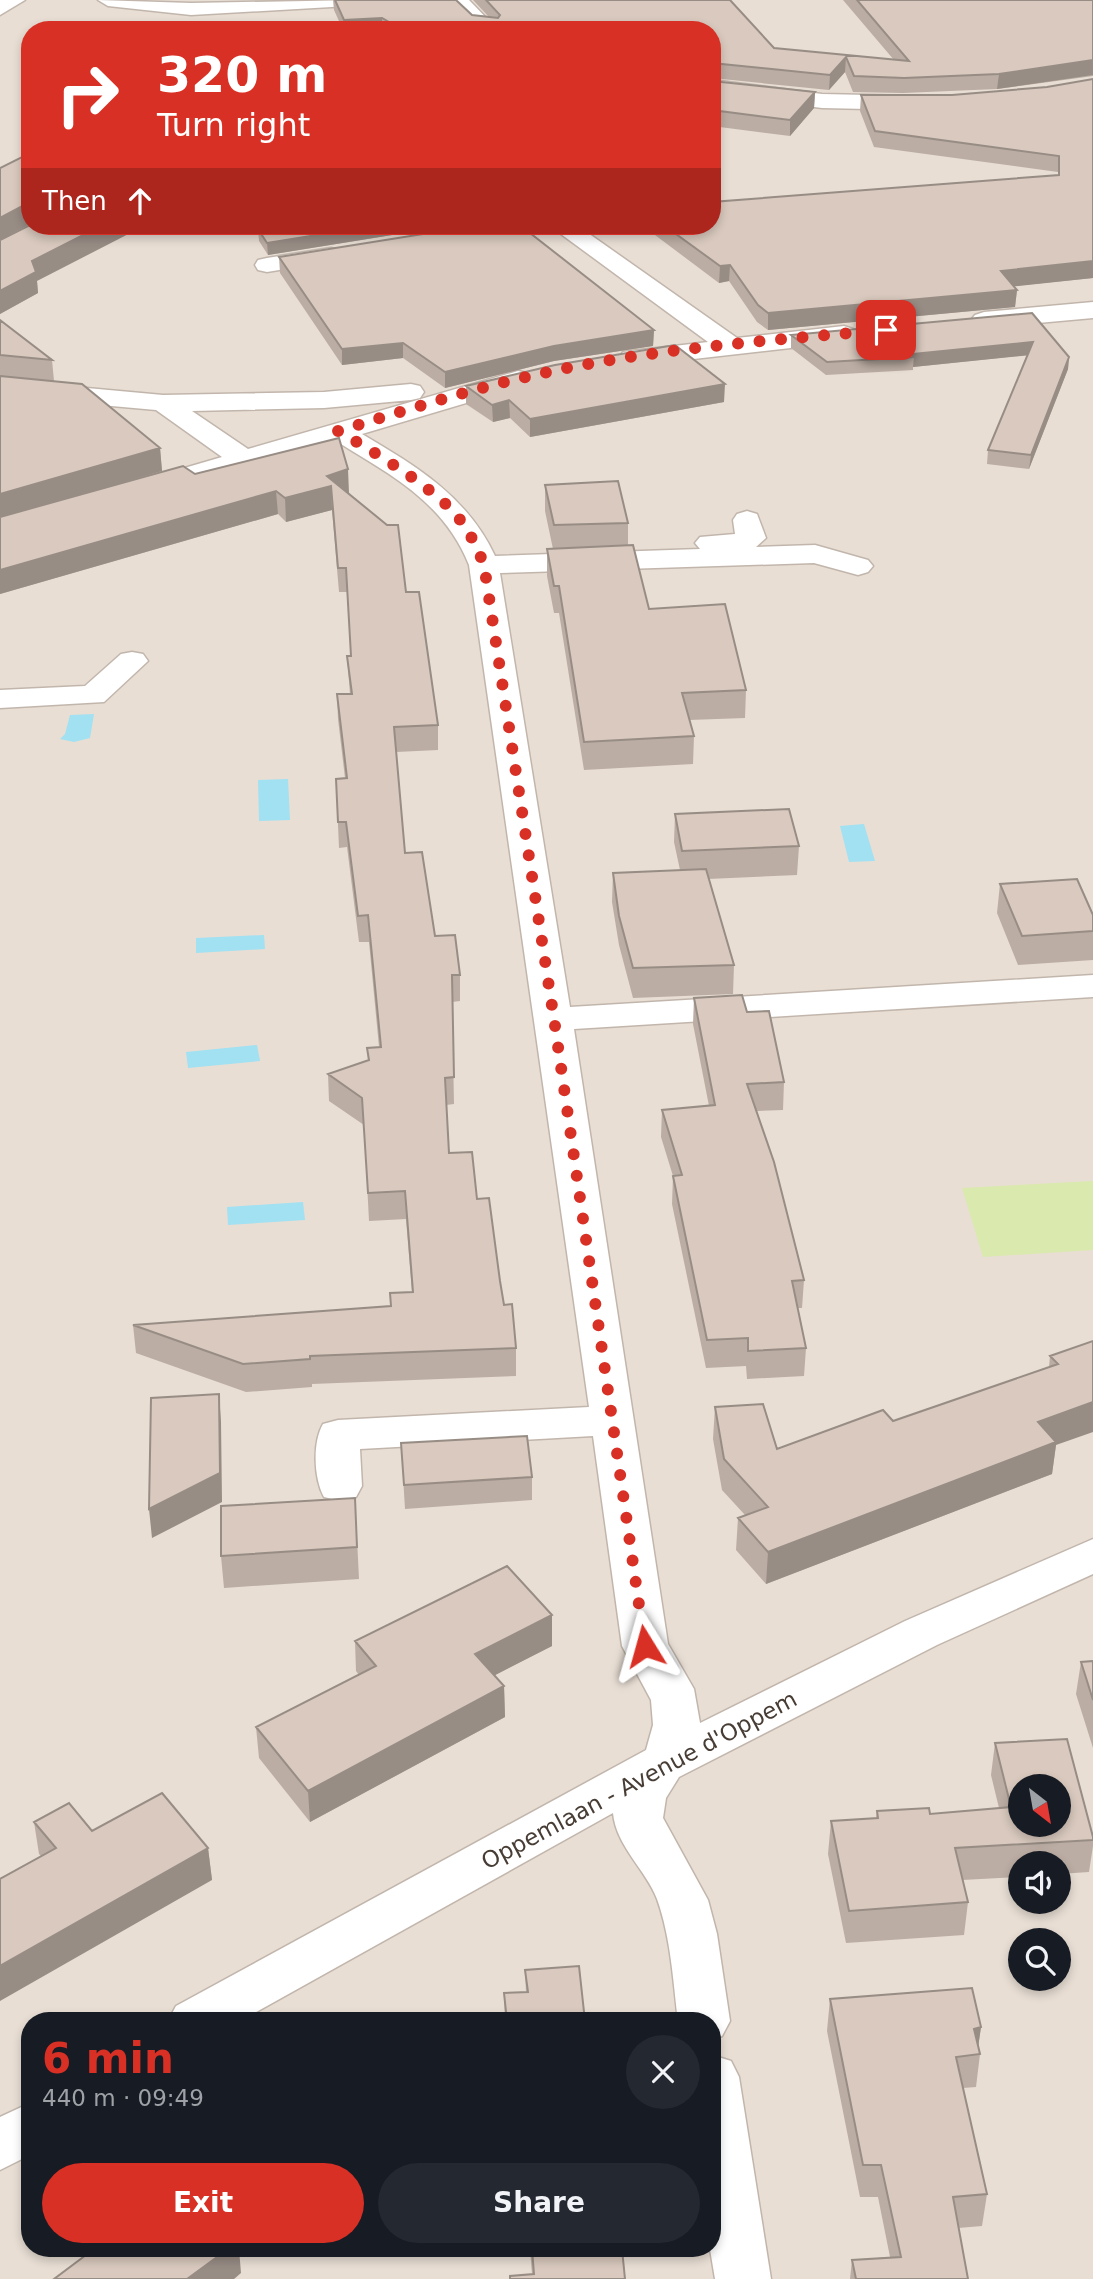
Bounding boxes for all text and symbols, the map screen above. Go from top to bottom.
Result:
text: 320 m [157,47,327,104]
icon: right [42,49,133,140]
text: Turn right [157,106,310,144]
icon: ahead [121,182,159,220]
text: Then [42,186,107,216]
pin [856,300,916,360]
icon: arrive [867,311,905,349]
position arrow [608,1609,682,1683]
street label: Oppemlaan - Avenue d'Oppem [477,1686,801,1874]
north arrow [1008,1774,1071,1838]
map controls [1008,1774,1071,1991]
button: sound [1008,1851,1071,1914]
button: search [1008,1928,1071,1991]
text: 6 min [42,2034,174,2083]
button: close [626,2035,700,2109]
text: 440 m · 09:49 [42,2085,204,2111]
button: Exit [42,2163,364,2243]
button: Share [378,2163,700,2243]

